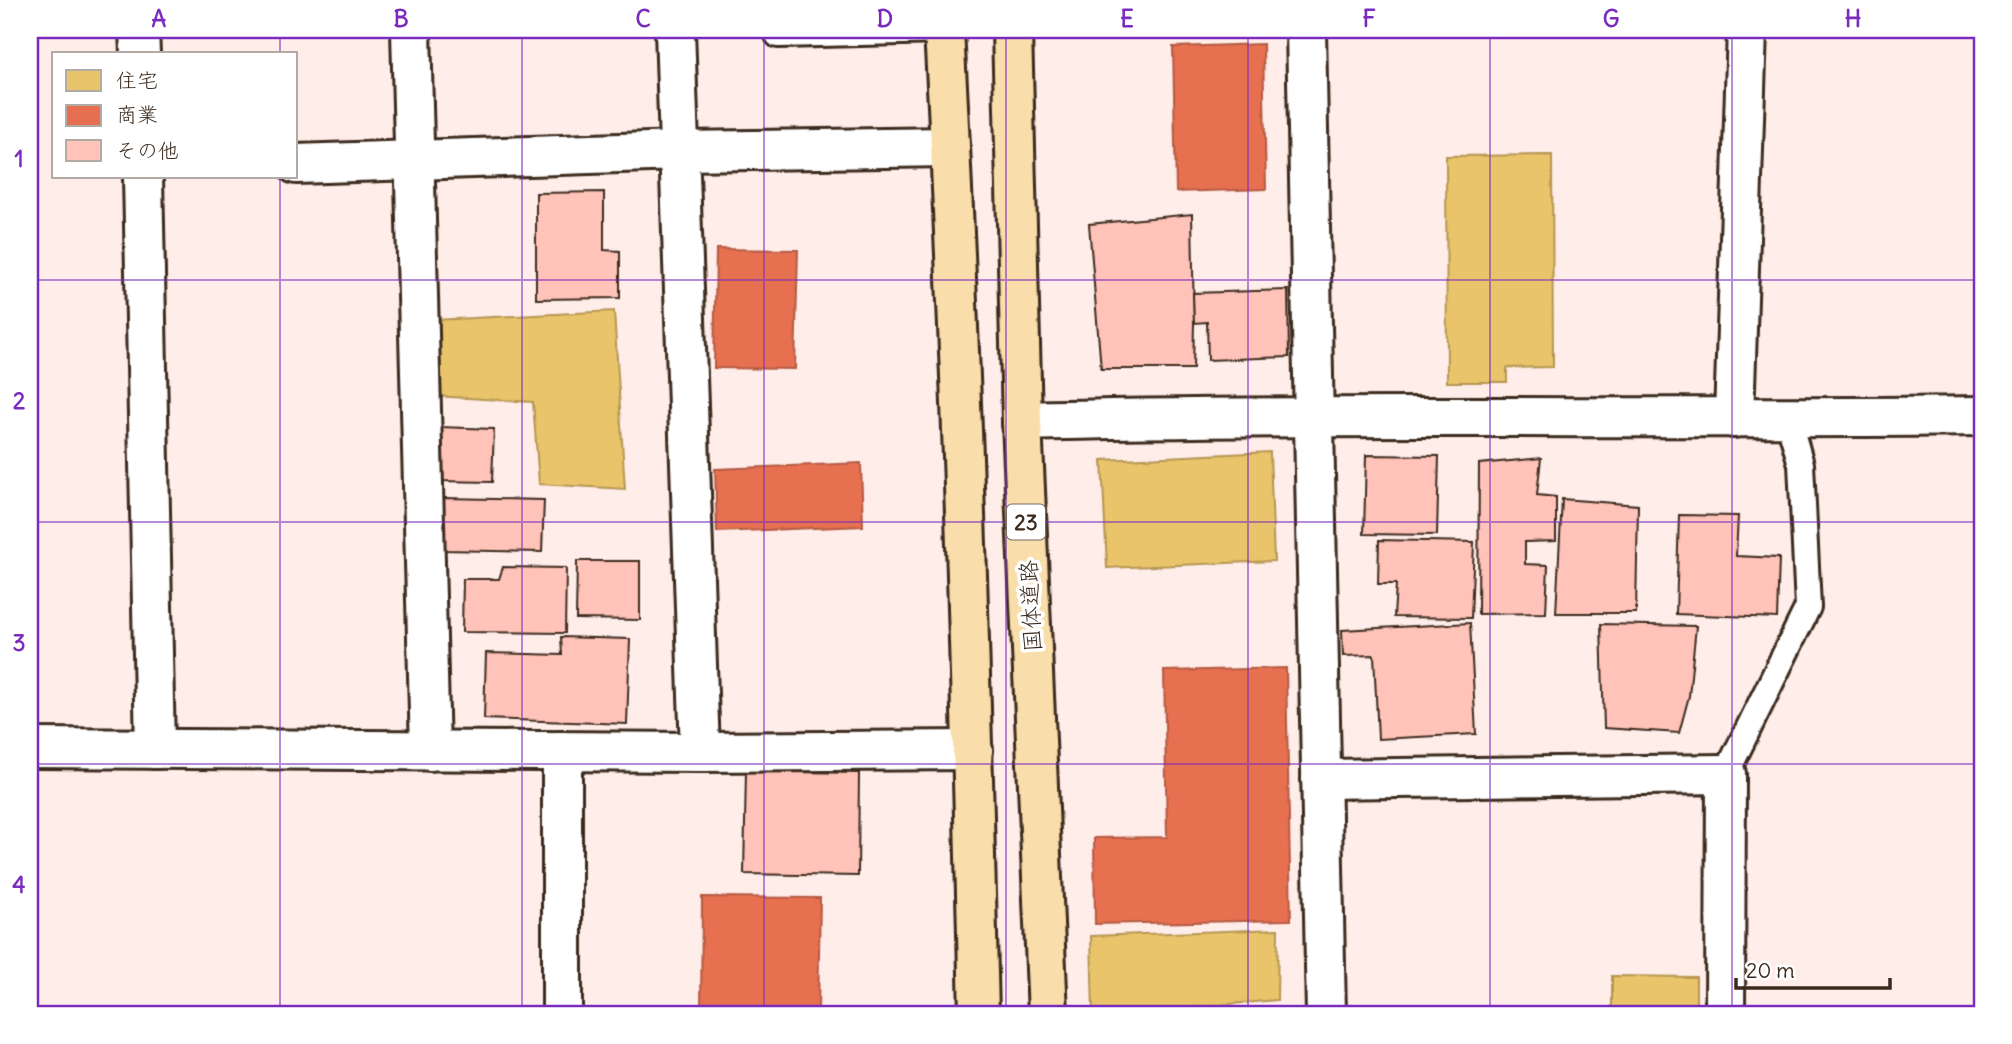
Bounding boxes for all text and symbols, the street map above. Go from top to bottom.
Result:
text: A [152,4,167,33]
text: B [393,4,409,33]
text: C [635,4,651,33]
text: D [877,4,893,33]
text: E [1120,4,1134,33]
text: F [1362,4,1376,33]
text: G [1603,4,1619,33]
text: H [1845,4,1861,33]
legend [52,52,298,178]
text: 住宅 [116,67,158,94]
text: 商業 [116,101,158,128]
text: その他 [116,137,179,164]
text: 1 [14,144,24,173]
text: 2 [13,386,26,415]
road number: 23 [1007,504,1045,540]
street label: 国体道路 [1013,559,1047,653]
text: 3 [12,628,26,657]
text: 4 [12,870,26,899]
scale bar [1736,946,1890,990]
text: 20 m [1746,957,1795,984]

